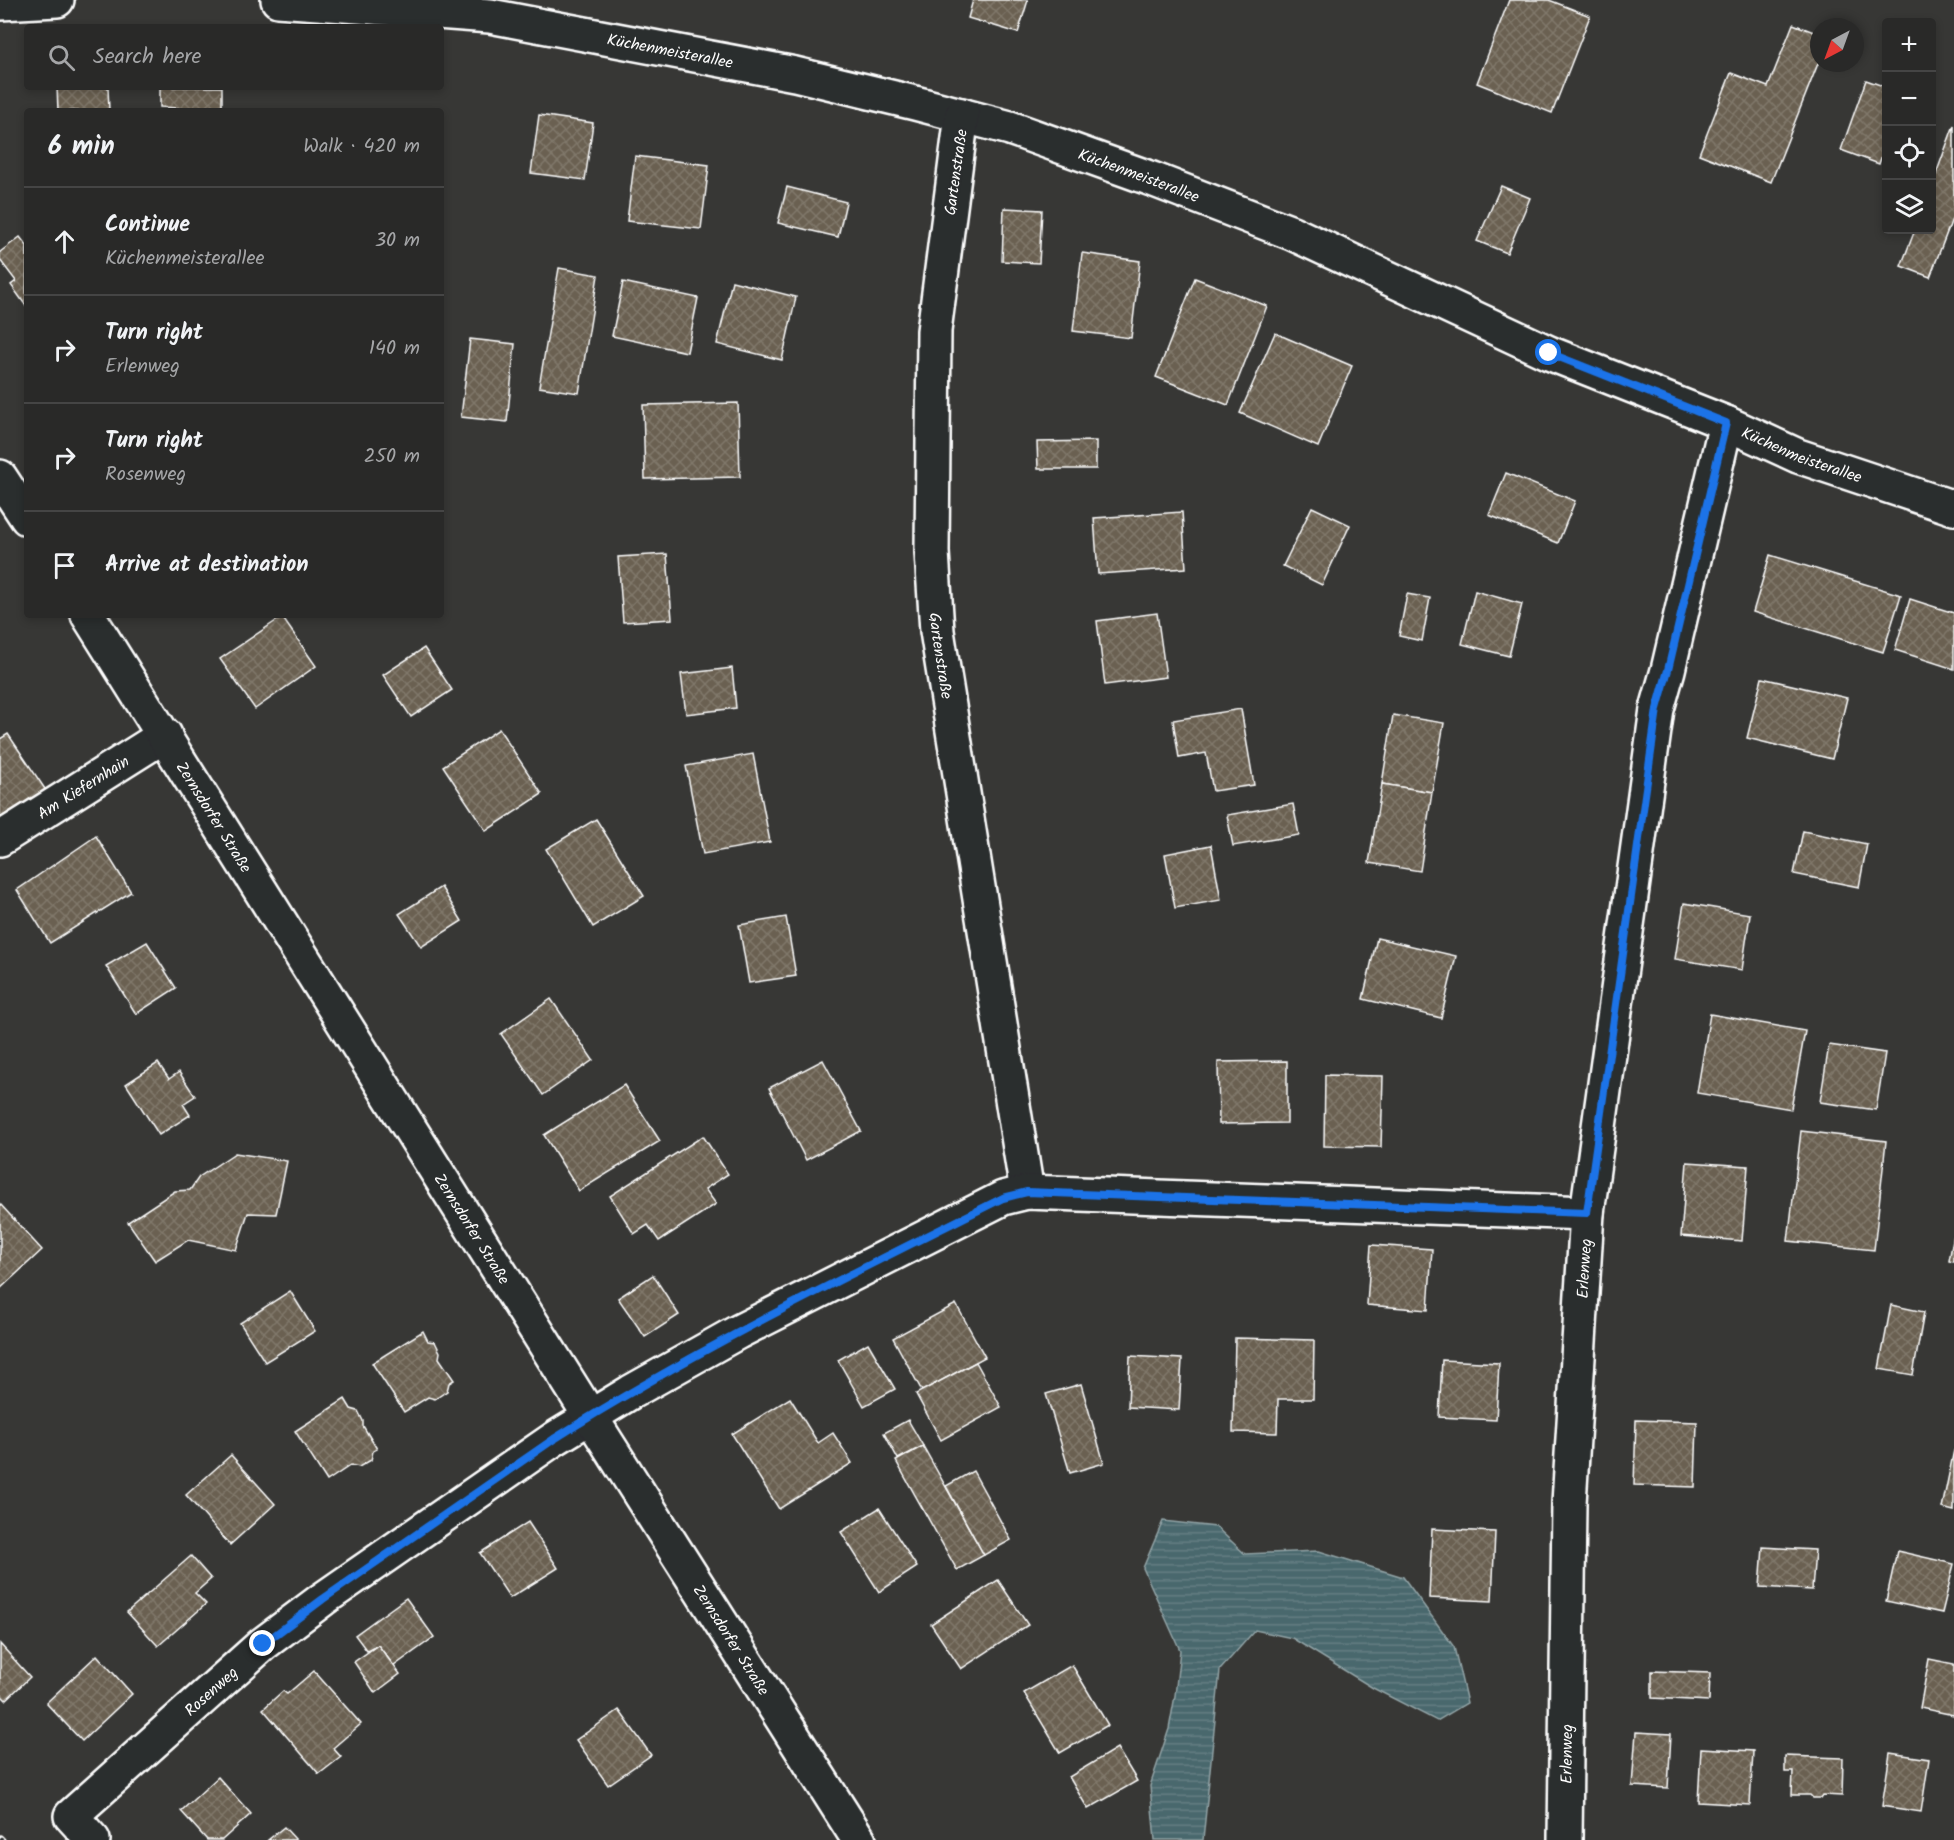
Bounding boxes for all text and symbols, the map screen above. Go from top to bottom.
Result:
north arrow [1810,18,1864,72]
map controls [1882,18,1936,234]
button: + [1882,18,1936,72]
search box [24,24,444,90]
street label: Küchenmeisterallee [605,28,735,76]
text: Search here [93,40,201,75]
icon: search [45,41,78,74]
button: − [1882,72,1936,126]
text: 6 min [48,126,115,168]
button: locate [1882,126,1936,180]
street label: Gartenstraße [938,127,975,217]
text: Walk · 420 m [303,131,420,163]
street label: Küchenmeisterallee [1074,142,1203,210]
button: layers [1882,180,1936,234]
text: Continue [105,208,190,243]
icon: ahead [48,225,81,258]
text: 30 m [375,225,420,257]
text: Küchenmeisterallee [105,243,264,275]
text: Turn right [105,316,203,351]
icon: right [48,333,81,366]
text: 140 m [369,333,420,365]
route start [1535,339,1561,365]
text: Erlenweg [105,351,180,383]
street label: Küchenmeisterallee [1737,421,1865,490]
text: Turn right [105,424,203,459]
icon: right [48,441,81,474]
text: 250 m [364,441,420,473]
text: Rosenweg [105,459,186,491]
text: Arrive at destination [105,548,308,583]
icon: arrive [48,549,81,582]
street label: Gartenstraße [922,612,959,701]
street label: Am Kiefernhain [33,749,135,827]
street label: Zernsdorfer Straße [169,757,258,878]
street label: Zernsdorfer Straße [427,1169,516,1290]
street label: Erlenweg [1571,1238,1599,1299]
street label: Zernsdorfer Straße [686,1580,775,1701]
route end [249,1630,275,1656]
street label: Rosenweg [179,1661,244,1723]
street label: Erlenweg [1555,1724,1580,1784]

